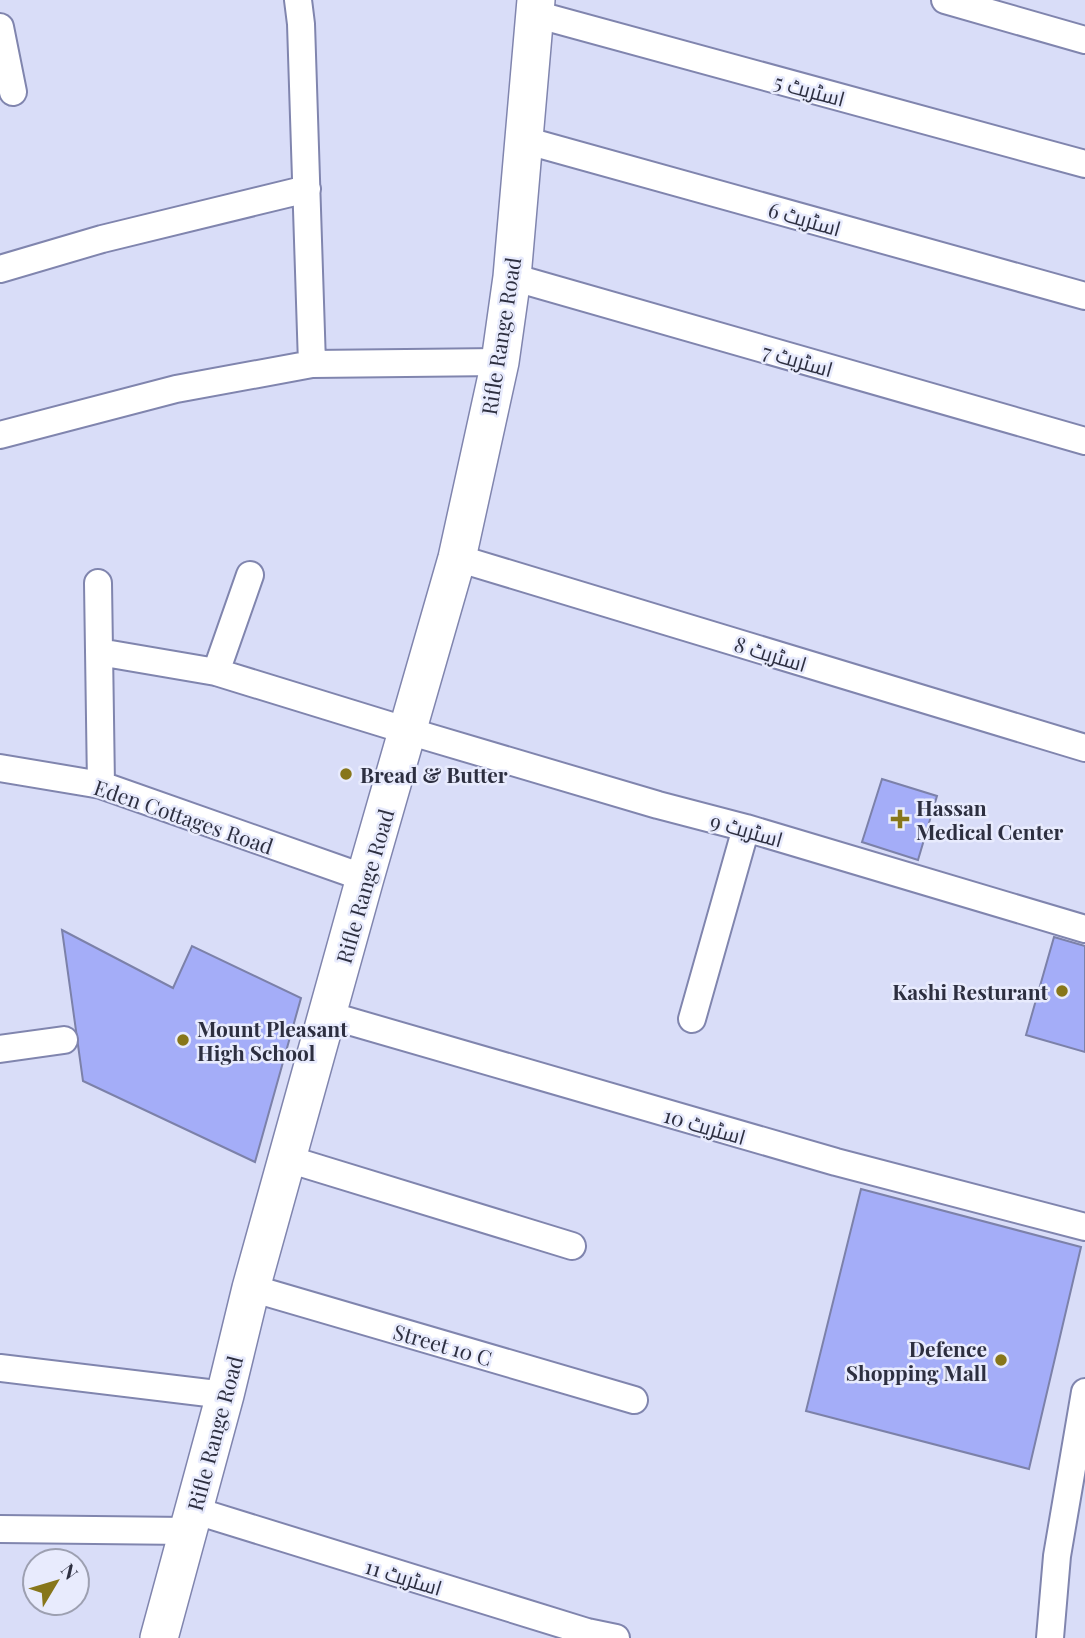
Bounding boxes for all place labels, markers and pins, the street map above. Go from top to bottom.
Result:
place label: Bread & Butter [360,760,508,788]
marker: Bread & Butter [338,766,354,782]
place label: Hassan Medical Center [916,793,1063,845]
marker: Hassan Medical Center [890,809,910,829]
place label: Kashi Resturant [892,977,1049,1005]
marker: Kashi Resturant [1054,983,1070,999]
place label: Mount Pleasant High School [197,1014,348,1066]
marker: Mount Pleasant High School [175,1032,191,1048]
place label: Defence Shopping Mall [846,1334,987,1386]
marker: Defence Shopping Mall [993,1352,1009,1368]

